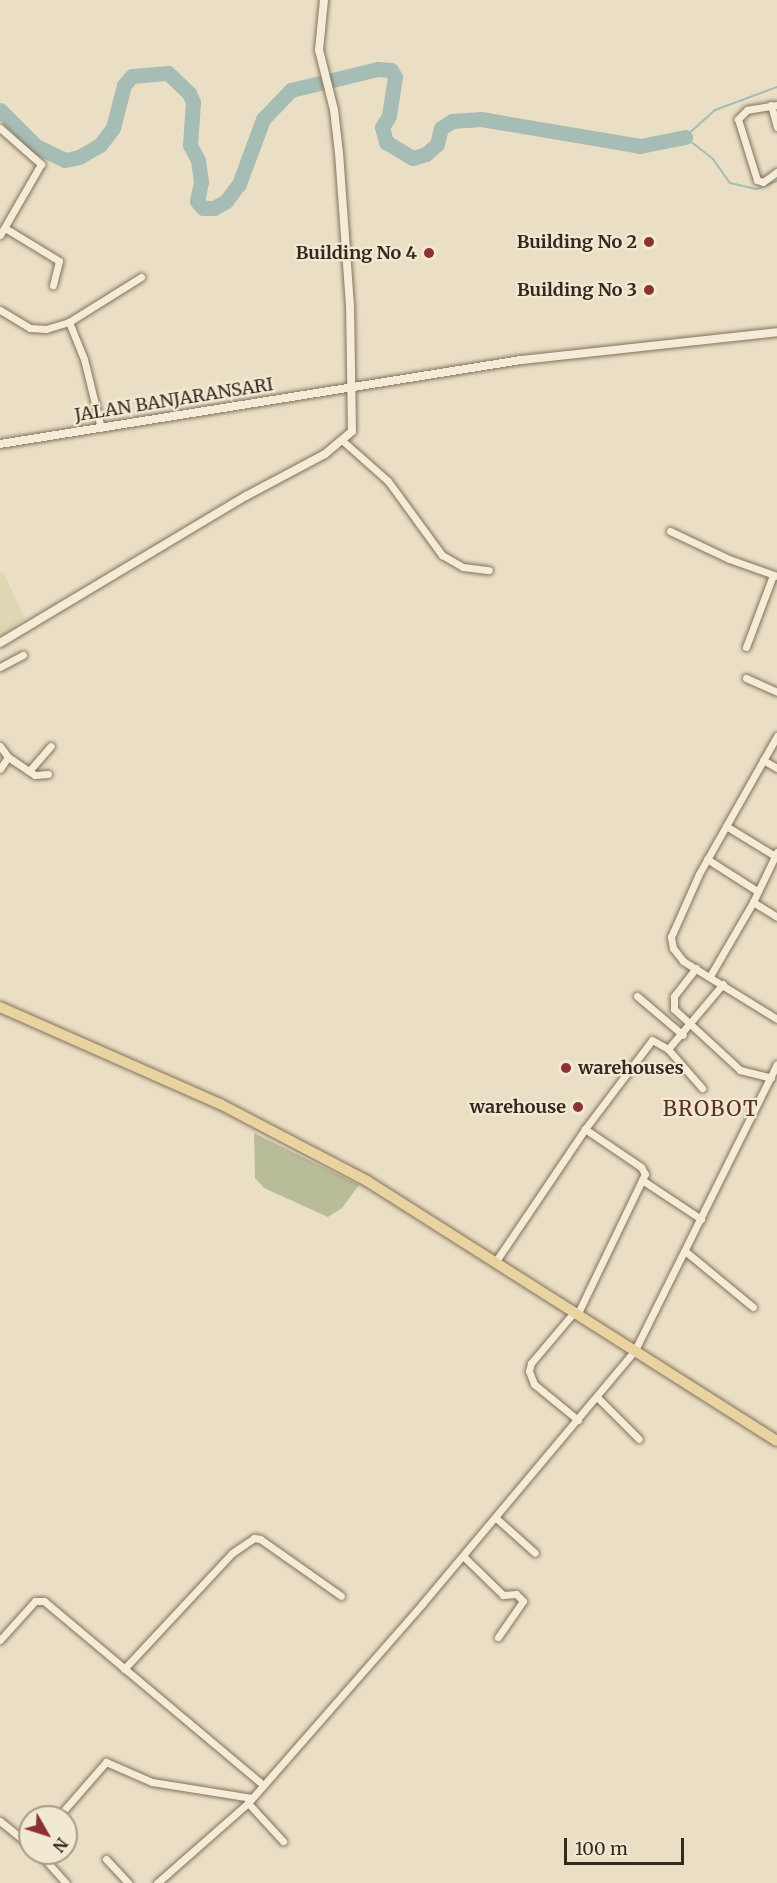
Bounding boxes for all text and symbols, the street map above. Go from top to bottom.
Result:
place label: Building No 2 [517,231,637,253]
marker: Building No 2 [642,235,656,249]
place label: Building No 4 [296,242,417,264]
marker: Building No 4 [422,246,436,260]
place label: Building No 3 [517,279,637,301]
marker: Building No 3 [642,283,656,297]
street label: JALAN BANJARANSARI [73,374,275,426]
place label: warehouses [578,1057,684,1079]
marker: warehouses [559,1061,573,1075]
place label: warehouse [470,1096,566,1118]
district label: BROBOT [663,1096,759,1122]
marker: warehouse [571,1100,585,1114]
north arrow [18,1805,78,1865]
scale bar [567,1826,687,1864]
text: N [49,1834,72,1856]
text: 100 m [575,1837,628,1860]

